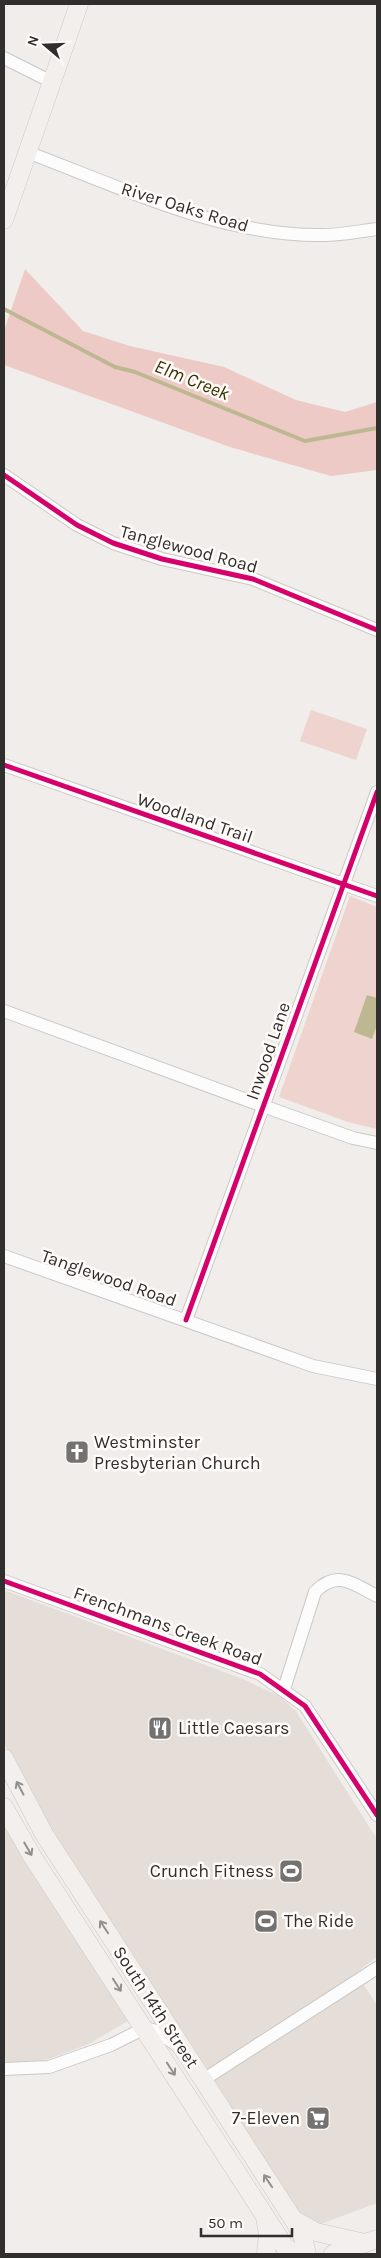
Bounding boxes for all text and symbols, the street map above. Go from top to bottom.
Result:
north arrow [20,20,70,70]
text: N [24,33,43,48]
street label: River Oaks Road [119,177,251,237]
water label: Elm Creek [151,355,233,405]
street label: Tanglewood Road [118,520,260,578]
street label: Woodland Trail [134,788,256,848]
street label: Inwood Lane [241,999,295,1103]
street label: Tanglewood Road [38,1245,180,1311]
place label: Westminster Presbyterian Church [94,1431,261,1474]
church icon: Westminster Presbyterian Church [64,1439,90,1465]
street label: Frenchmans Creek Road [71,1582,265,1670]
restaurant icon: Little Caesars [147,1715,173,1741]
place label: Little Caesars [178,1717,289,1739]
one-way arrow [15,1781,25,1796]
one-way arrow [23,1842,33,1856]
sports icon: Crunch Fitness [278,1858,304,1884]
place label: Crunch Fitness [150,1860,274,1882]
sports icon: The Ride [253,1908,279,1934]
place label: The Ride [284,1910,354,1932]
one-way arrow [99,1920,110,1934]
street label: South 14th Street [108,1942,204,2072]
one-way arrow [112,1978,122,1992]
one-way arrow [166,2062,177,2076]
supermarket icon: 7-Eleven [305,2105,331,2131]
place label: 7-Eleven [232,2107,300,2129]
one-way arrow [263,2175,273,2189]
scale bar [201,2206,292,2238]
text: 50 m [208,2214,243,2232]

